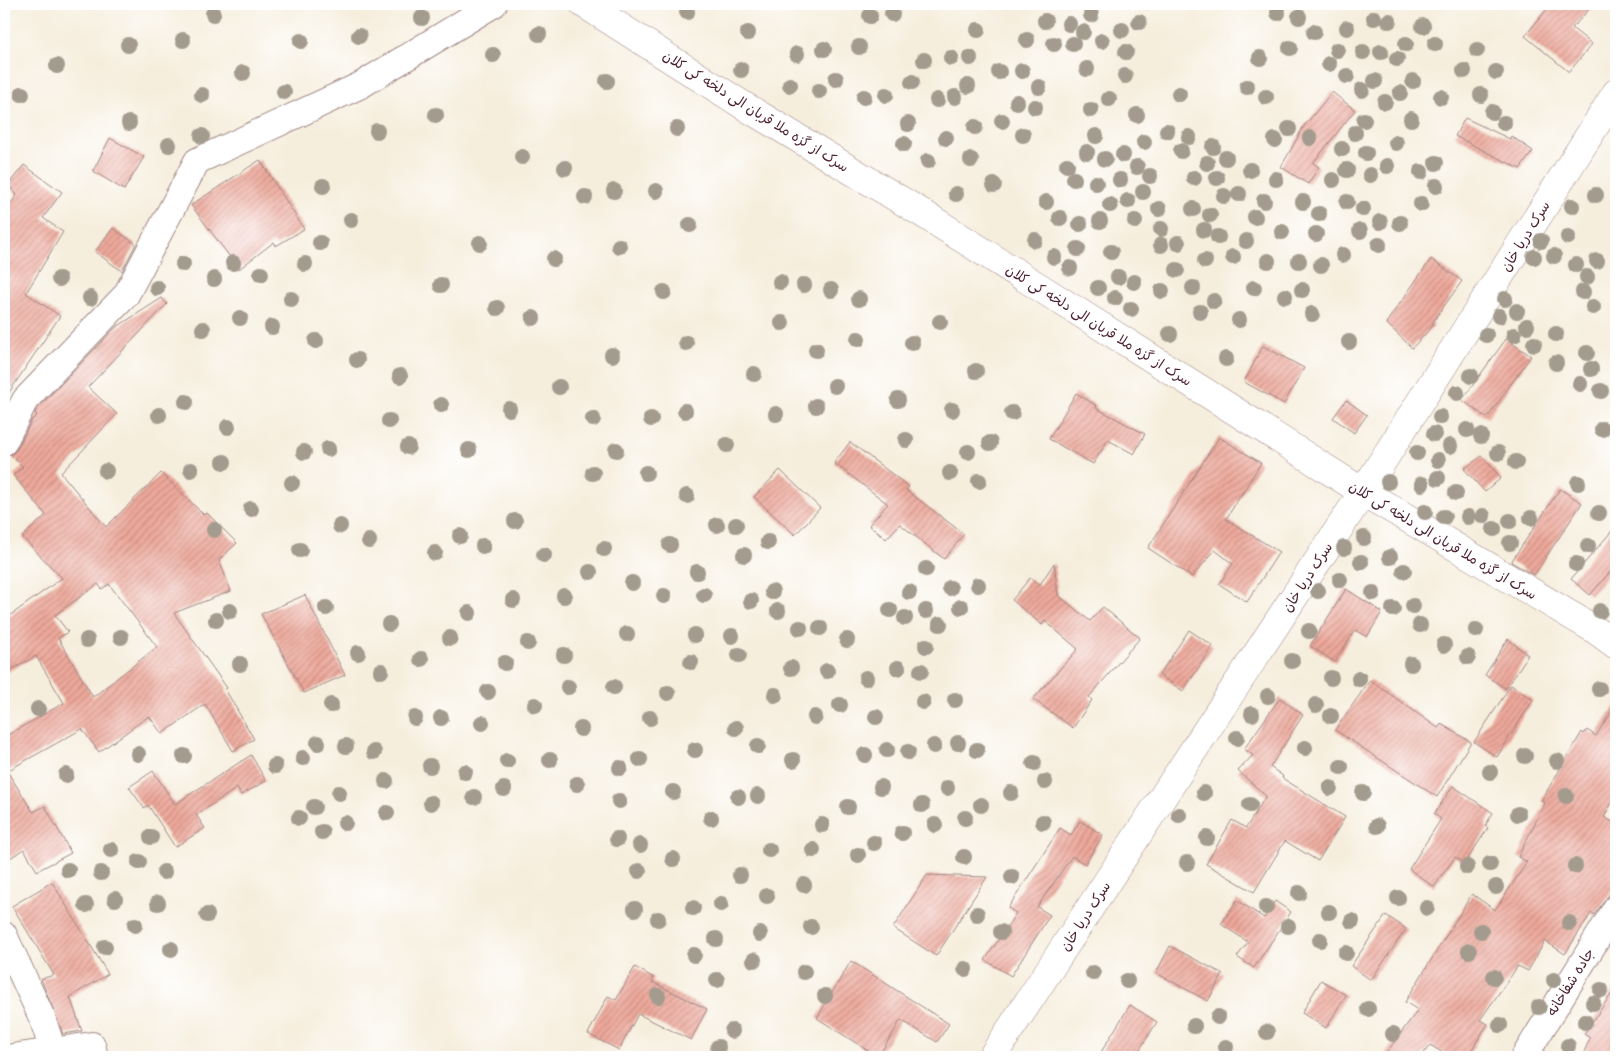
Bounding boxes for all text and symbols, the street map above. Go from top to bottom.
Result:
street label: سرک از گزه ملا قربان الی دلخه کی کلان [660,47,852,176]
street label: سرک دریا خان [1497,198,1554,275]
street label: سرک از گزه ملا قربان الی دلخه کی کلان [1003,261,1195,390]
street label: سرک از گزه ملا قربان الی دلخه کی کلان [1346,478,1540,603]
street label: سرک دریا خان [1279,539,1336,615]
street label: سرک دریا خان [1057,878,1114,954]
street label: جاده شفاخانه [1543,945,1598,1019]

